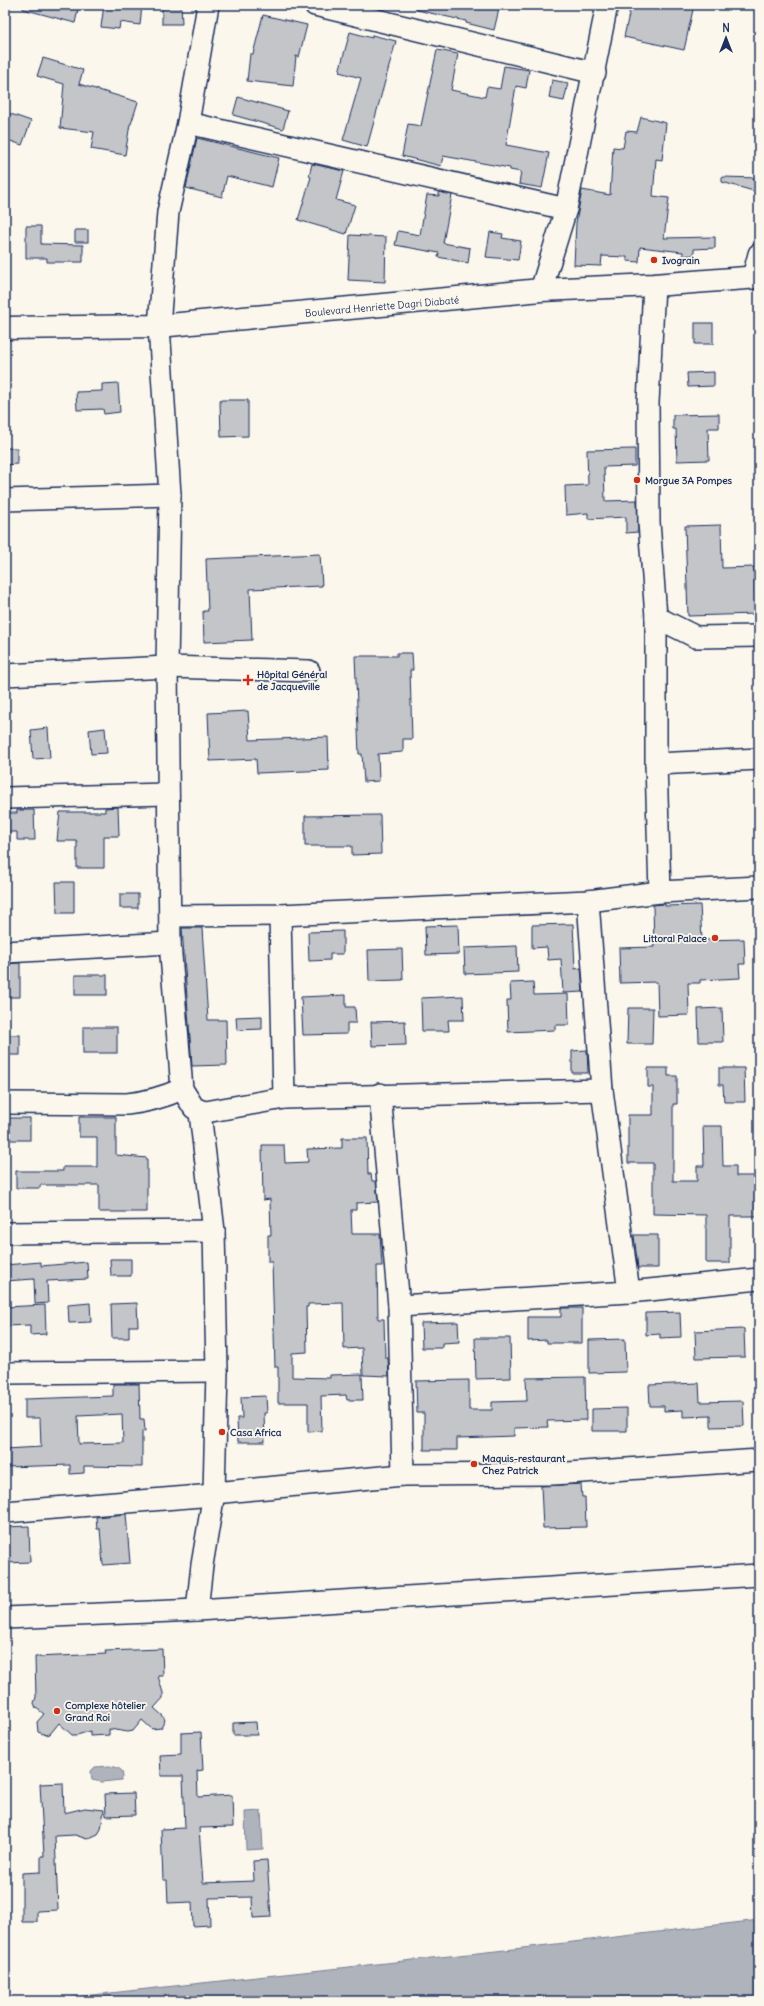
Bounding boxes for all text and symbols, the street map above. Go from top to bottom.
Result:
north arrow [706,18,746,58]
text: N [722,21,730,35]
place label: Ivograin [662,254,700,267]
marker: Ivograin [649,255,659,265]
street label: Boulevard Henriette Dagri Diabaté [304,293,460,320]
place label: Morgue 3A Pompes [645,474,733,487]
marker: Morgue 3A Pompes [632,475,642,485]
place label: Hôpital Général de Jacqueville [257,668,327,693]
marker: Hôpital Général de Jacqueville [242,674,254,686]
place label: Littoral Palace [643,932,708,945]
marker: Littoral Palace [710,933,720,943]
place label: Casa Africa [230,1426,282,1439]
marker: Casa Africa [217,1427,227,1437]
place label: Maquis-restaurant Chez Patrick [482,1452,566,1477]
marker: Maquis-restaurant Chez Patrick [469,1459,479,1469]
place label: Complexe hôtelier Grand Roi [65,1699,146,1724]
marker: Complexe hôtelier Grand Roi [52,1706,62,1716]

